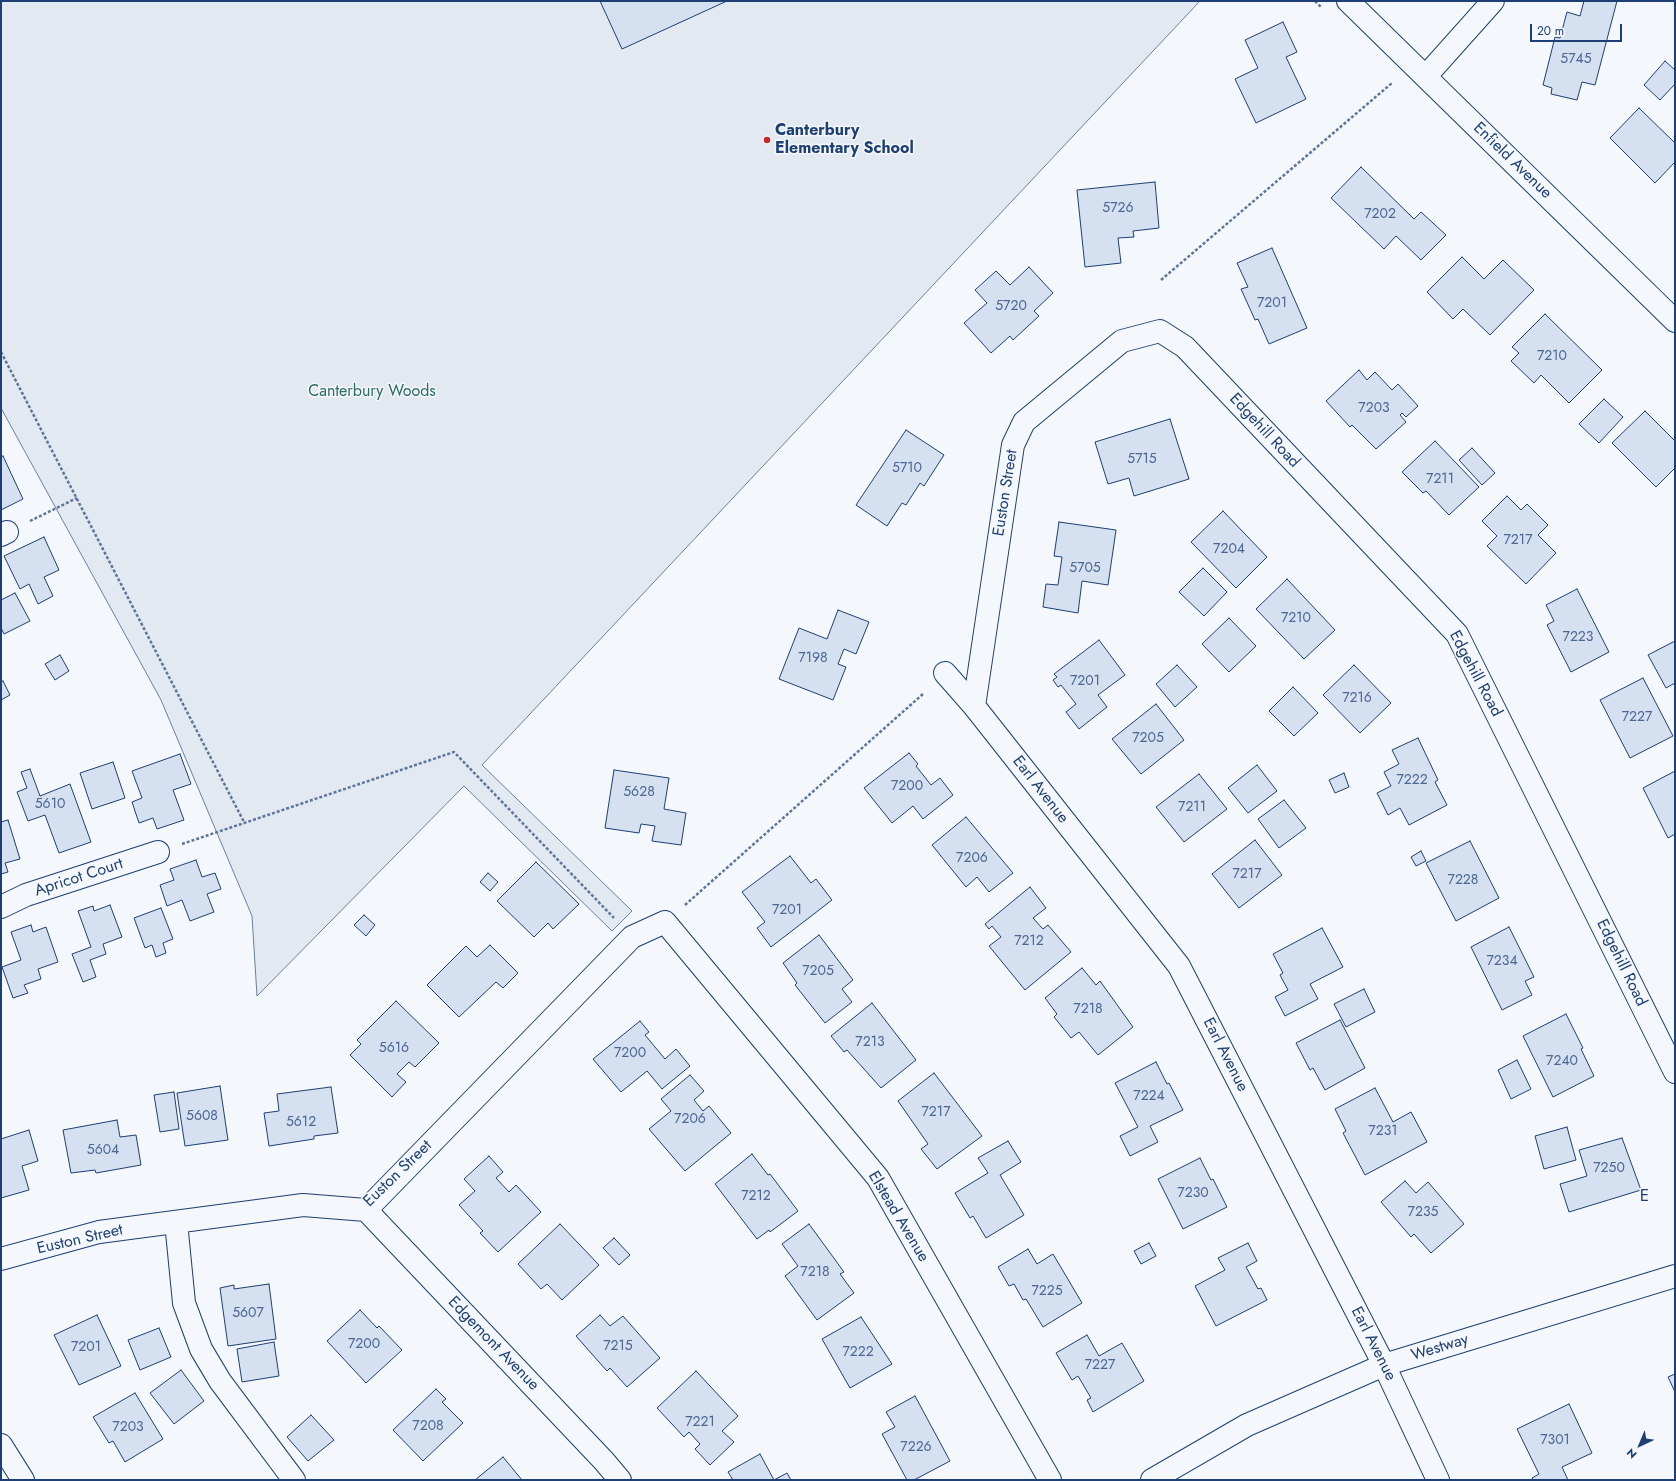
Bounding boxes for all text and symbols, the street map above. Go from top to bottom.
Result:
scale bar [1532,16,1624,42]
text: 20 m [1537,22,1564,40]
house number: 5745 [1560,52,1592,68]
street label: Enfield Avenue [1469,119,1555,203]
place label: Canterbury Elementary School [775,121,914,159]
marker: Canterbury Elementary School [762,135,772,145]
house number: 5726 [1102,201,1134,217]
house number: 7202 [1364,207,1396,223]
house number: 7201 [1257,296,1287,312]
house number: 5720 [995,299,1027,315]
house number: 7210 [1537,349,1567,365]
park label: Canterbury Woods [308,382,436,402]
street label: Edgehill Road [1225,390,1303,472]
house number: 7203 [1358,401,1390,417]
street label: Euston Street [990,448,1022,538]
house number: 5715 [1127,452,1157,468]
house number: 5710 [892,461,922,477]
house number: 7211 [1426,472,1454,488]
house number: 7217 [1504,533,1532,549]
house number: 7204 [1213,542,1245,558]
house number: 5705 [1069,561,1101,577]
house number: 7210 [1281,611,1311,627]
street label: Edgehill Road [1444,628,1506,720]
house number: 7223 [1563,630,1593,646]
house number: 7198 [798,651,828,667]
house number: 7201 [1070,674,1100,690]
house number: 7216 [1342,691,1372,707]
house number: 7227 [1622,710,1652,726]
house number: 7205 [1132,731,1164,747]
street label: Earl Avenue [1008,752,1072,828]
house number: 7222 [1396,773,1428,789]
house number: 7200 [891,779,923,795]
house number: 5628 [623,785,655,801]
house number: 5610 [35,797,65,813]
house number: 7211 [1178,800,1206,816]
house number: 7206 [956,851,988,867]
street label: Apricot Court [32,855,126,901]
house number: 7217 [1233,867,1261,883]
house number: 7228 [1448,873,1478,889]
house number: 7201 [772,903,802,919]
street label: Edgehill Road [1592,916,1650,1010]
house number: 7212 [1014,934,1044,950]
house number: 7234 [1486,954,1518,970]
house number: 7205 [802,964,834,980]
house number: 7218 [1073,1002,1103,1018]
street label: Earl Avenue [1198,1015,1252,1095]
house number: 7213 [855,1035,885,1051]
house number: 5616 [379,1041,409,1057]
house number: 7200 [614,1046,646,1062]
house number: 7240 [1546,1054,1578,1070]
house number: 7224 [1133,1089,1165,1105]
house number: 7217 [922,1105,950,1121]
house number: 5608 [186,1109,218,1125]
house number: 7206 [674,1112,706,1128]
house number: 5612 [286,1115,316,1131]
house number: 7231 [1368,1124,1398,1140]
street label: Euston Street [360,1137,436,1211]
house number: 5604 [87,1143,119,1159]
house number: 7250 [1593,1161,1625,1177]
street label: Elstead Avenue [863,1168,933,1266]
house number: 7230 [1177,1186,1209,1202]
district label: E [1640,1187,1650,1207]
house number: 7212 [741,1189,771,1205]
house number: 7235 [1408,1205,1438,1221]
street label: Euston Street [35,1221,125,1259]
house number: 7218 [800,1265,830,1281]
house number: 7225 [1031,1284,1063,1300]
street label: Edgemont Avenue [443,1293,543,1395]
street label: Earl Avenue [1346,1304,1400,1384]
house number: 5607 [232,1306,264,1322]
street label: Westway [1409,1330,1471,1366]
house number: 7200 [348,1337,380,1353]
house number: 7215 [603,1339,633,1355]
house number: 7201 [71,1340,101,1356]
house number: 7222 [842,1345,874,1361]
house number: 7227 [1085,1358,1115,1374]
house number: 7221 [685,1415,715,1431]
house number: 7208 [412,1419,444,1435]
house number: 7203 [112,1420,144,1436]
north arrow [1620,1425,1660,1465]
house number: 7301 [1540,1433,1570,1449]
house number: 7226 [900,1440,932,1456]
text: N [1623,1445,1640,1462]

